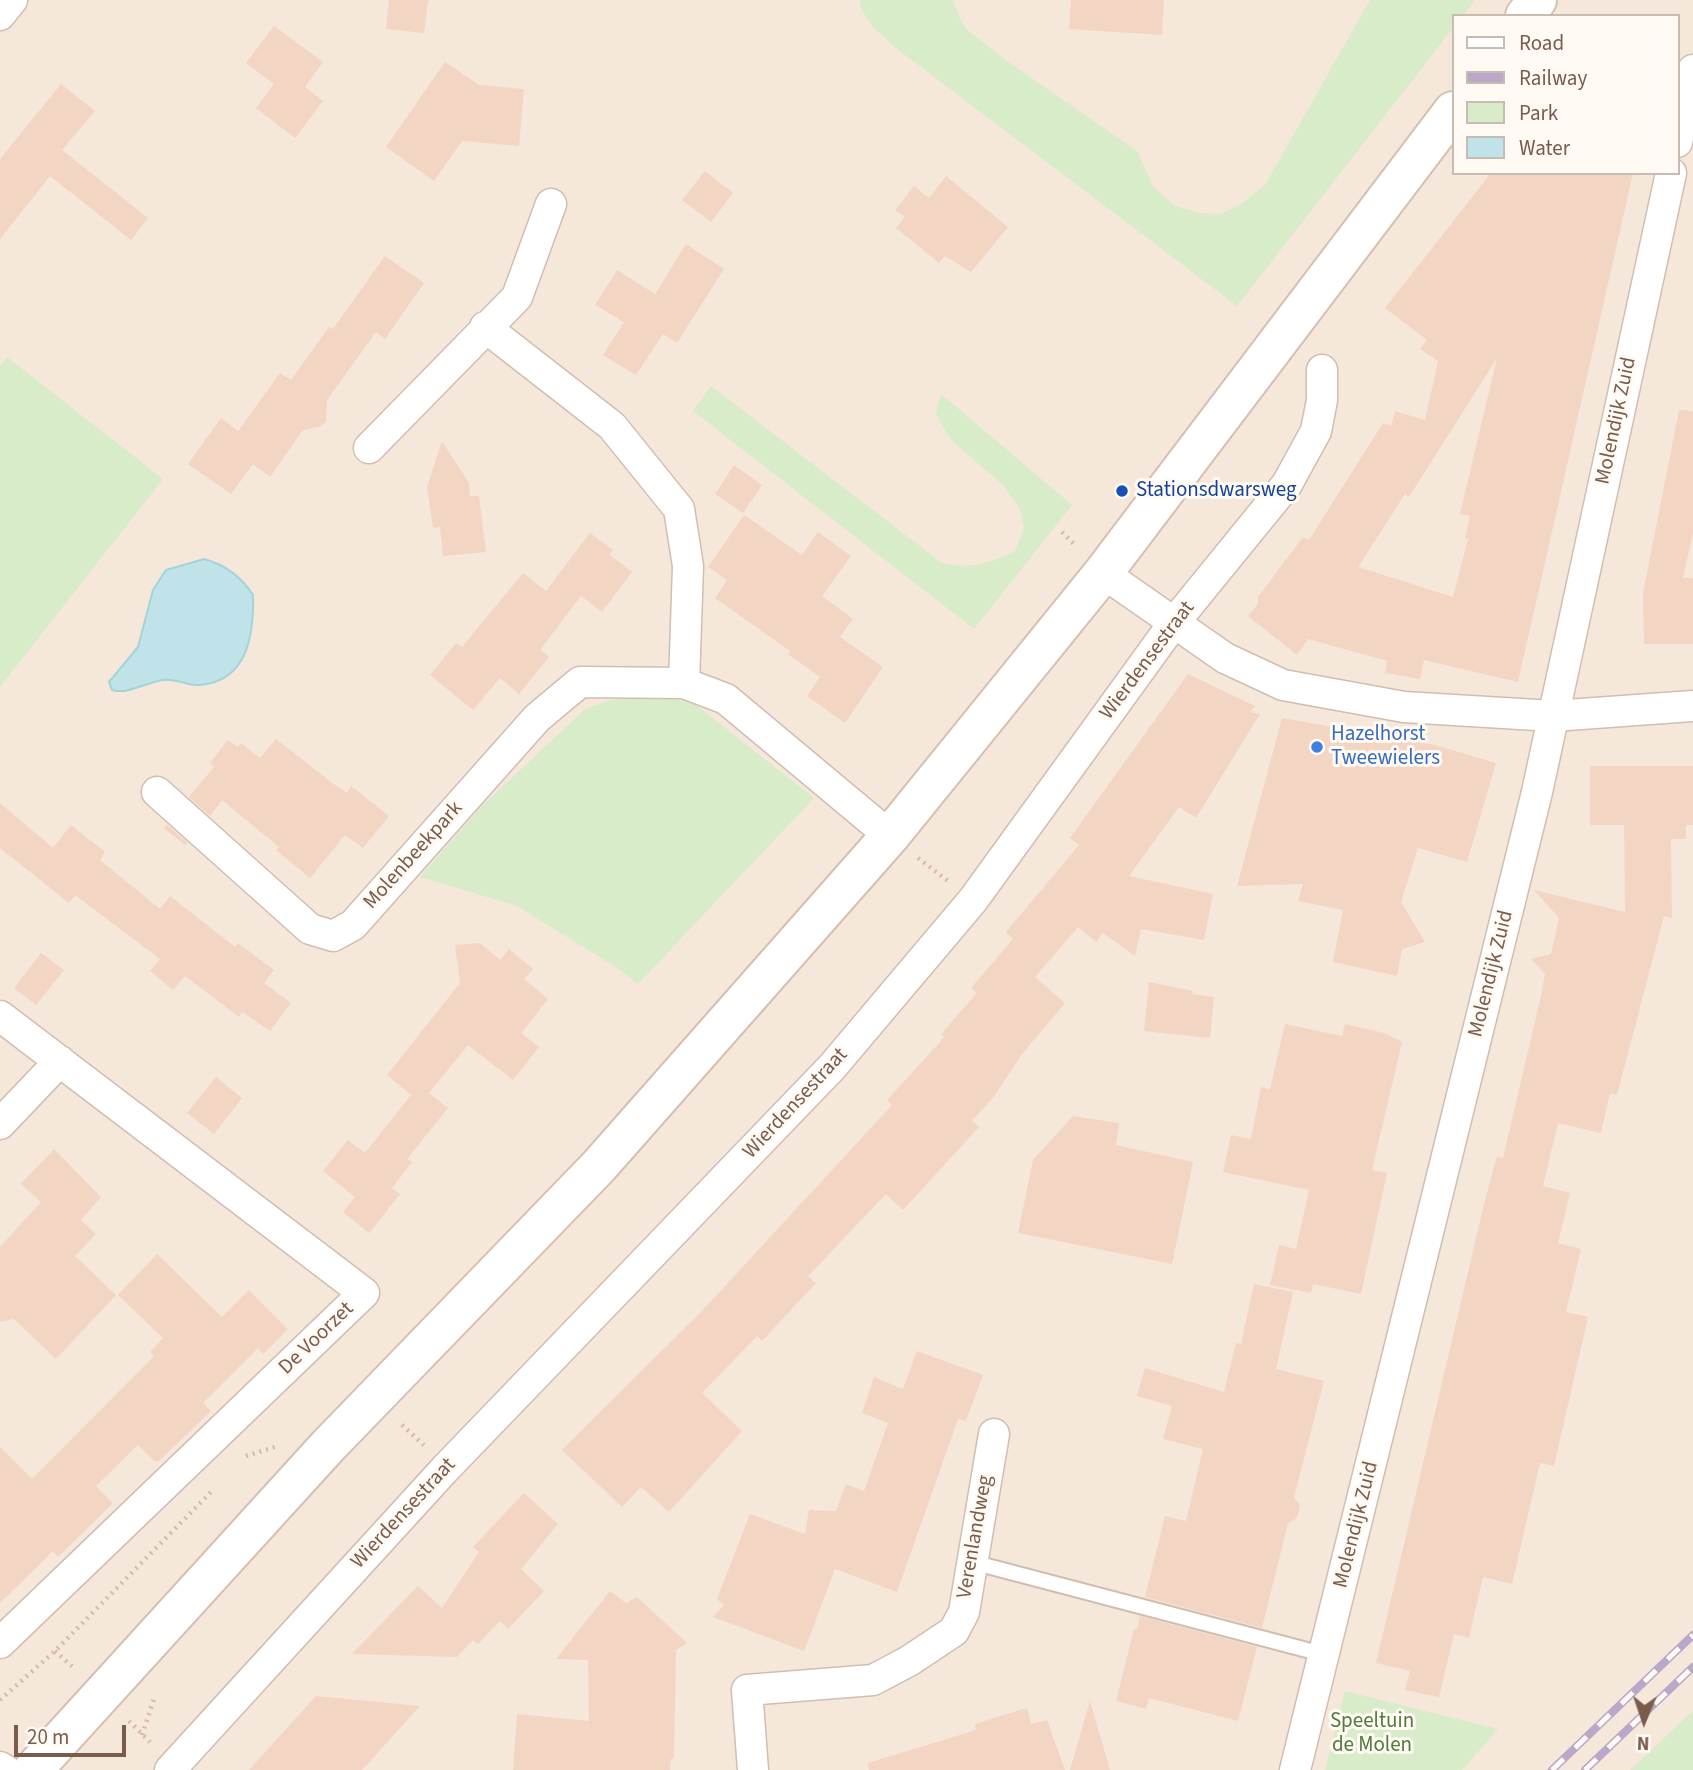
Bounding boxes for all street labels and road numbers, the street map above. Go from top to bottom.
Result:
street label: Molendijk Zuid [1591,355,1643,487]
street label: Wierdensestraat [1095,597,1201,725]
street label: Molenbeekpark [359,797,469,915]
street label: Molendijk Zuid [1464,908,1520,1040]
street label: Wierdensestraat [738,1043,854,1165]
street label: De Voorzet [274,1297,360,1381]
street label: Wierdensestraat [346,1453,462,1575]
street label: Molendijk Zuid [1329,1459,1385,1591]
street label: Verenlandweg [953,1473,999,1601]

